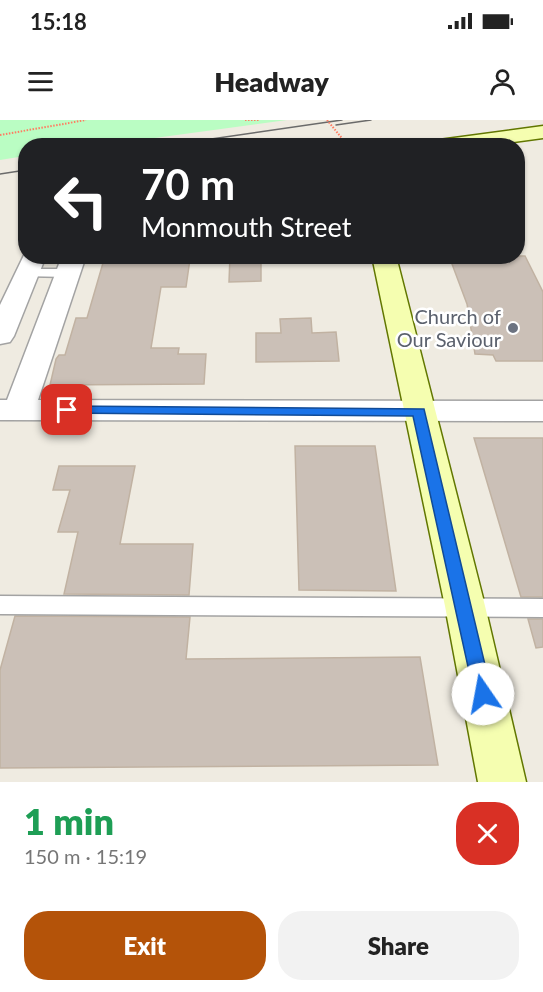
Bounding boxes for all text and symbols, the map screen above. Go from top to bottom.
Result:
text: 15:18 [30,8,87,35]
icon: menu [24,65,57,98]
text: Headway [214,65,329,98]
icon: person [486,65,519,98]
text: 70 m [141,159,235,209]
icon: left [42,162,120,240]
text: Monmouth Street [141,210,351,243]
place label: Church of Our Saviour [397,304,502,351]
marker: Church of Our Saviour [506,321,520,335]
pin [41,384,92,435]
icon: arrive [50,393,83,426]
position arrow [451,662,515,726]
text: 1 min [24,799,114,843]
button: close [456,802,519,865]
text: 150 m · 15:19 [24,844,147,868]
button: Exit [24,911,266,980]
button: Share [278,911,519,980]

